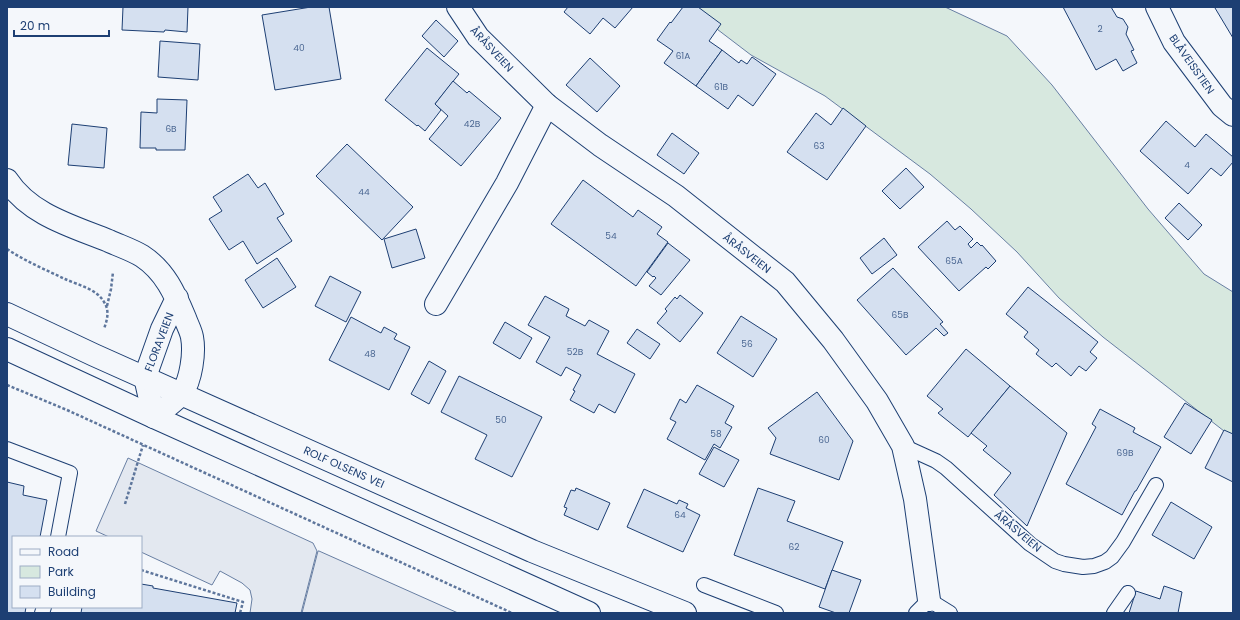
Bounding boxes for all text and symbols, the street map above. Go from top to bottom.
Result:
scale bar [14,12,109,38]
text: 20 m [20,17,50,34]
street label: ÅRÅSVEIEN [467,23,517,75]
house number: 2 [1097,23,1103,35]
street label: BLÅVEISSTIEN [1165,31,1219,97]
house number: 40 [293,42,305,54]
house number: 61A [676,50,690,62]
house number: 61B [714,81,729,93]
house number: 42B [464,118,481,130]
house number: 6B [165,123,177,135]
house number: 63 [813,140,825,152]
house number: 4 [1184,159,1190,171]
house number: 44 [358,186,370,198]
street label: ÅRÅSVEIEN [720,229,774,277]
house number: 54 [605,230,617,242]
house number: 65A [945,255,963,267]
house number: 65B [892,309,909,321]
street label: FLORAVEIEN [140,310,178,374]
house number: 56 [741,338,753,350]
house number: 52B [567,346,584,358]
house number: 48 [364,348,376,360]
house number: 50 [495,414,507,426]
house number: 58 [710,428,722,440]
house number: 60 [818,434,830,446]
street label: ROLF OLSENS VEI [301,442,387,492]
house number: 69B [1117,447,1134,459]
street label: ÅRÅSVEIEN [991,507,1045,555]
house number: 64 [674,509,686,521]
legend [12,536,142,608]
house number: 62 [789,541,799,553]
text: Road [48,543,79,560]
text: Park [48,563,75,580]
text: Building [48,583,96,600]

